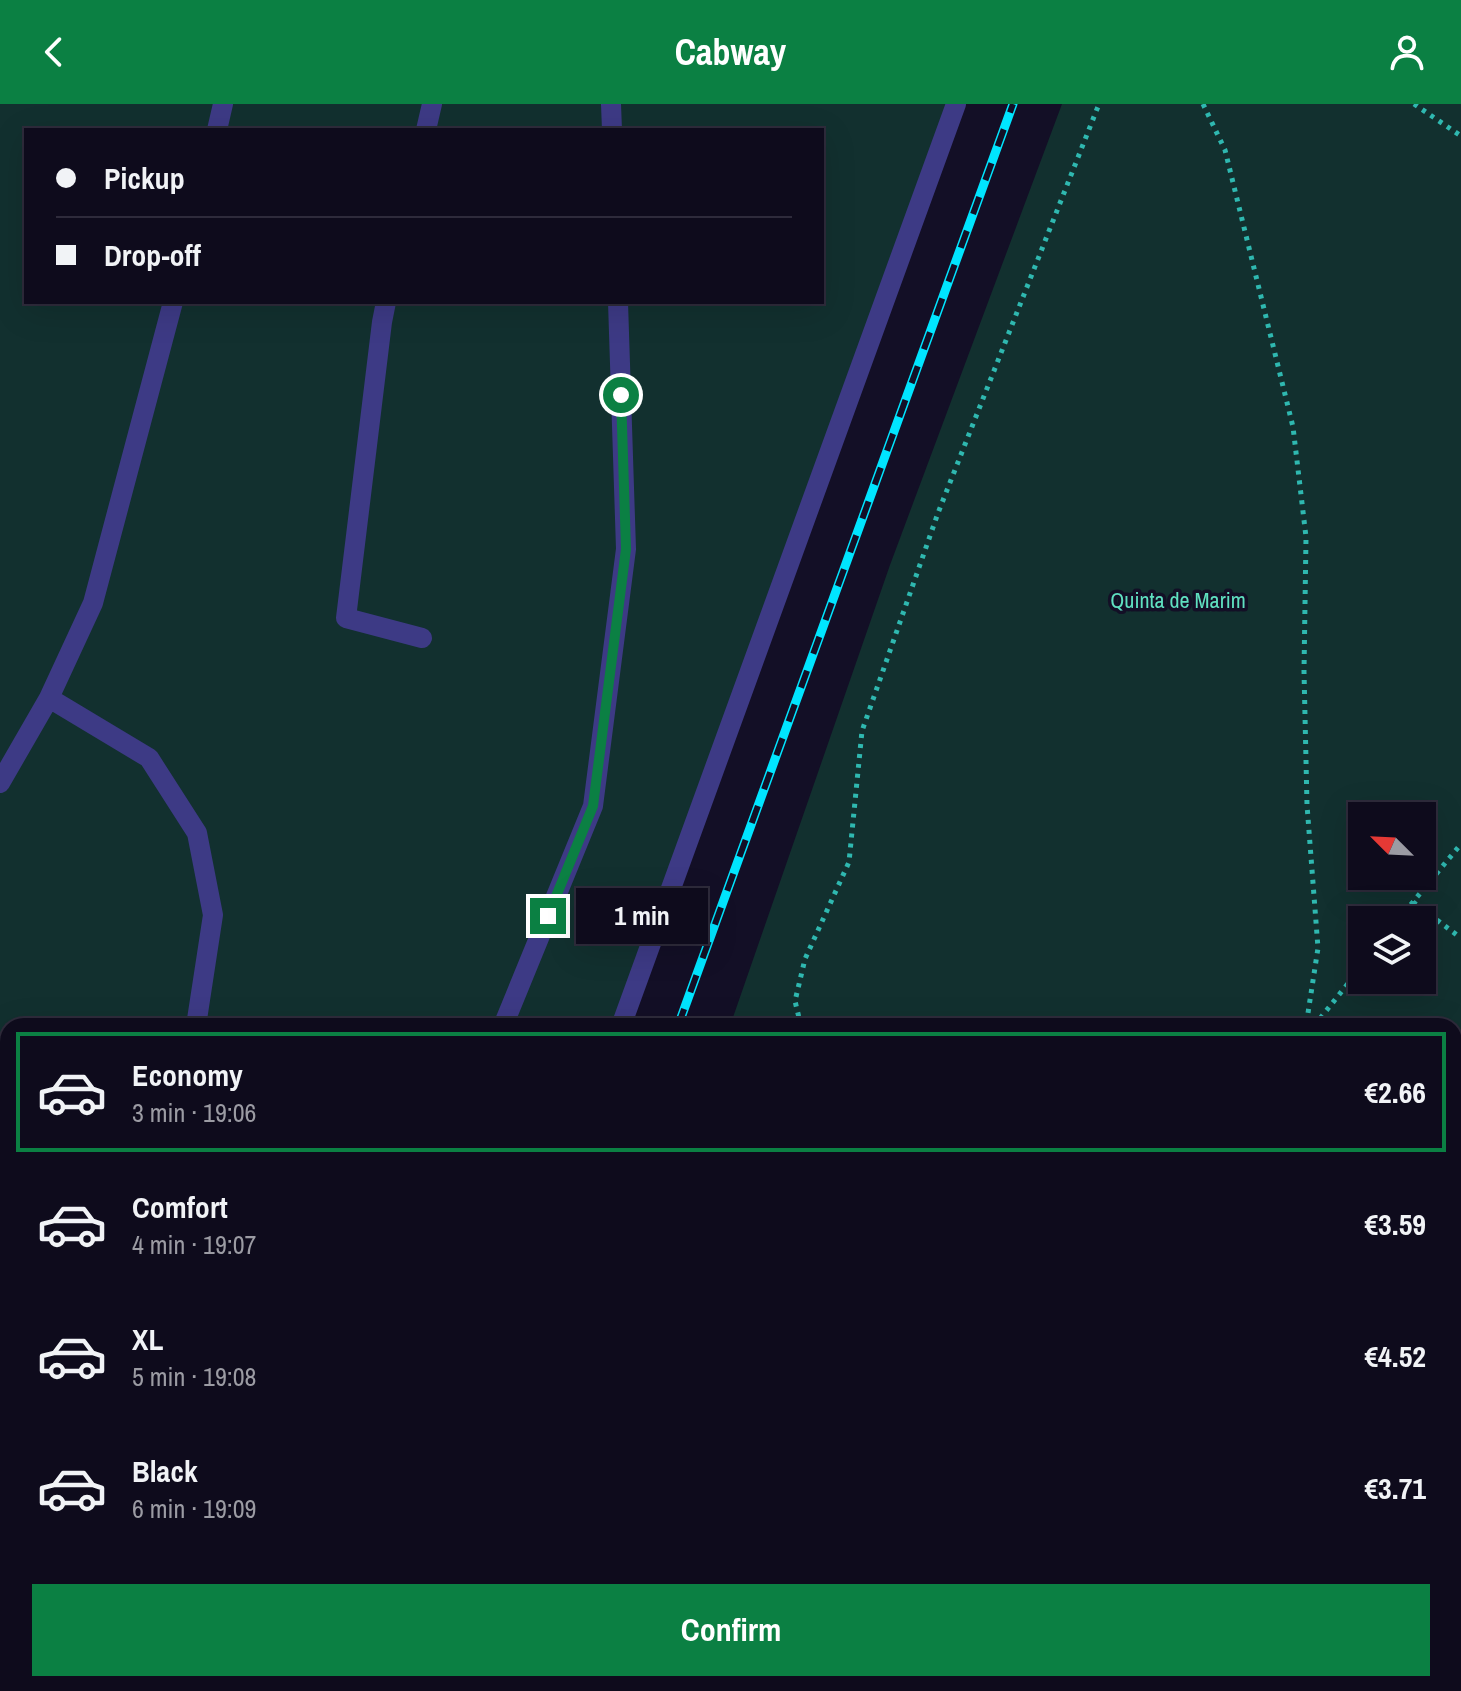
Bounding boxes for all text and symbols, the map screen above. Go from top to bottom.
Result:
text: Cabway [675,28,786,76]
icon: back [32,30,76,74]
icon: person [1385,30,1429,74]
text: Pickup [104,158,185,198]
text: Drop-off [104,235,201,275]
route start [603,377,639,413]
park label: Quinta de Marim [1110,585,1246,615]
north arrow [1348,802,1436,890]
map controls [1348,802,1436,994]
callout: 1 min [576,888,708,944]
route end [530,898,566,934]
text: 1 min [614,898,670,933]
button: layers [1348,906,1436,994]
text: Economy [132,1055,243,1095]
icon: car [36,1056,108,1128]
text: €2.66 [1364,1072,1426,1112]
text: 3 min · 19:06 [132,1095,256,1130]
text: Comfort [132,1187,228,1227]
icon: car [36,1188,108,1260]
text: €3.59 [1364,1204,1426,1244]
text: 4 min · 19:07 [132,1227,256,1262]
text: XL [132,1319,163,1359]
icon: car [36,1320,108,1392]
text: €4.52 [1364,1336,1426,1376]
text: 5 min · 19:08 [132,1359,256,1394]
text: Black [132,1451,198,1491]
icon: car [36,1452,108,1524]
text: €3.71 [1364,1468,1426,1508]
text: 6 min · 19:09 [132,1491,256,1526]
button: Confirm [32,1584,1430,1676]

